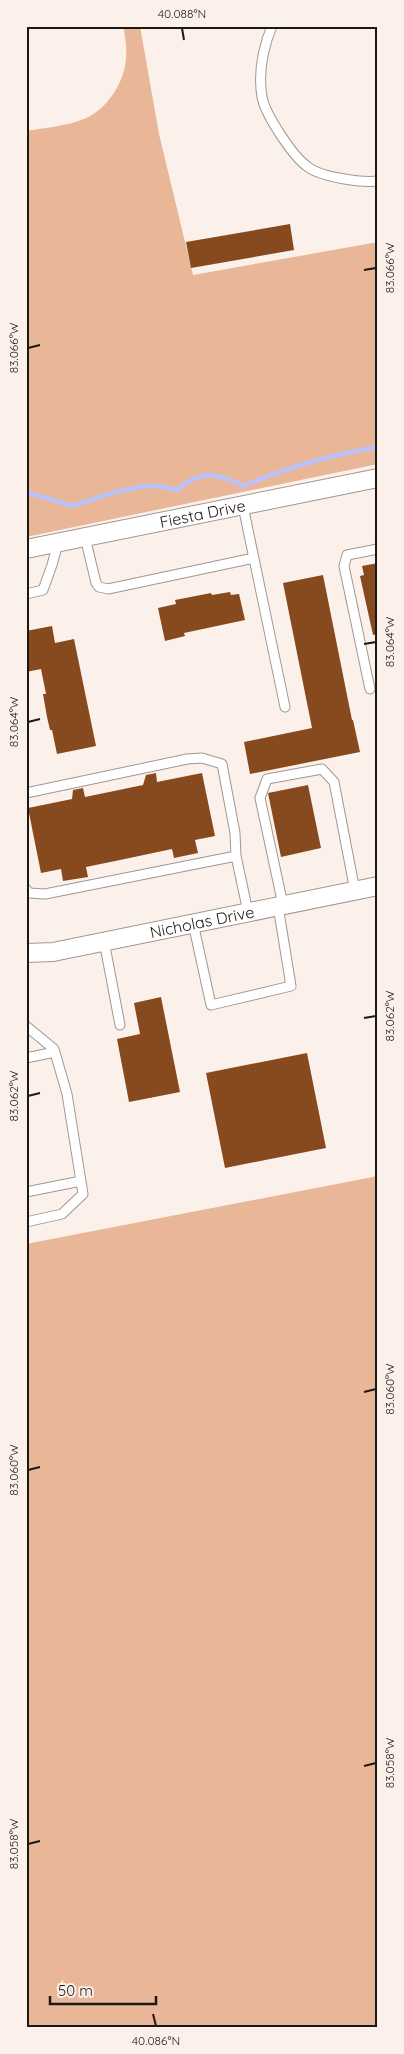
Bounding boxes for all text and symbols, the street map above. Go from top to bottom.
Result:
text: 40.088°N [158,6,206,21]
text: 83.066°W [382,242,397,293]
text: 83.066°W [6,322,21,373]
street label: Fiesta Drive [158,495,247,532]
text: 83.064°W [382,616,397,667]
text: 83.064°W [6,696,21,747]
street label: Nicholas Drive [148,901,256,942]
text: 83.062°W [382,990,397,1041]
text: 83.062°W [6,1070,21,1121]
text: 83.060°W [382,1363,397,1415]
text: 83.060°W [6,1444,21,1496]
text: 83.058°W [382,1737,397,1788]
text: 83.058°W [6,1818,21,1869]
scale bar [50,1974,156,2006]
text: 50 m [58,1981,93,2000]
text: 40.086°N [132,2033,180,2048]

